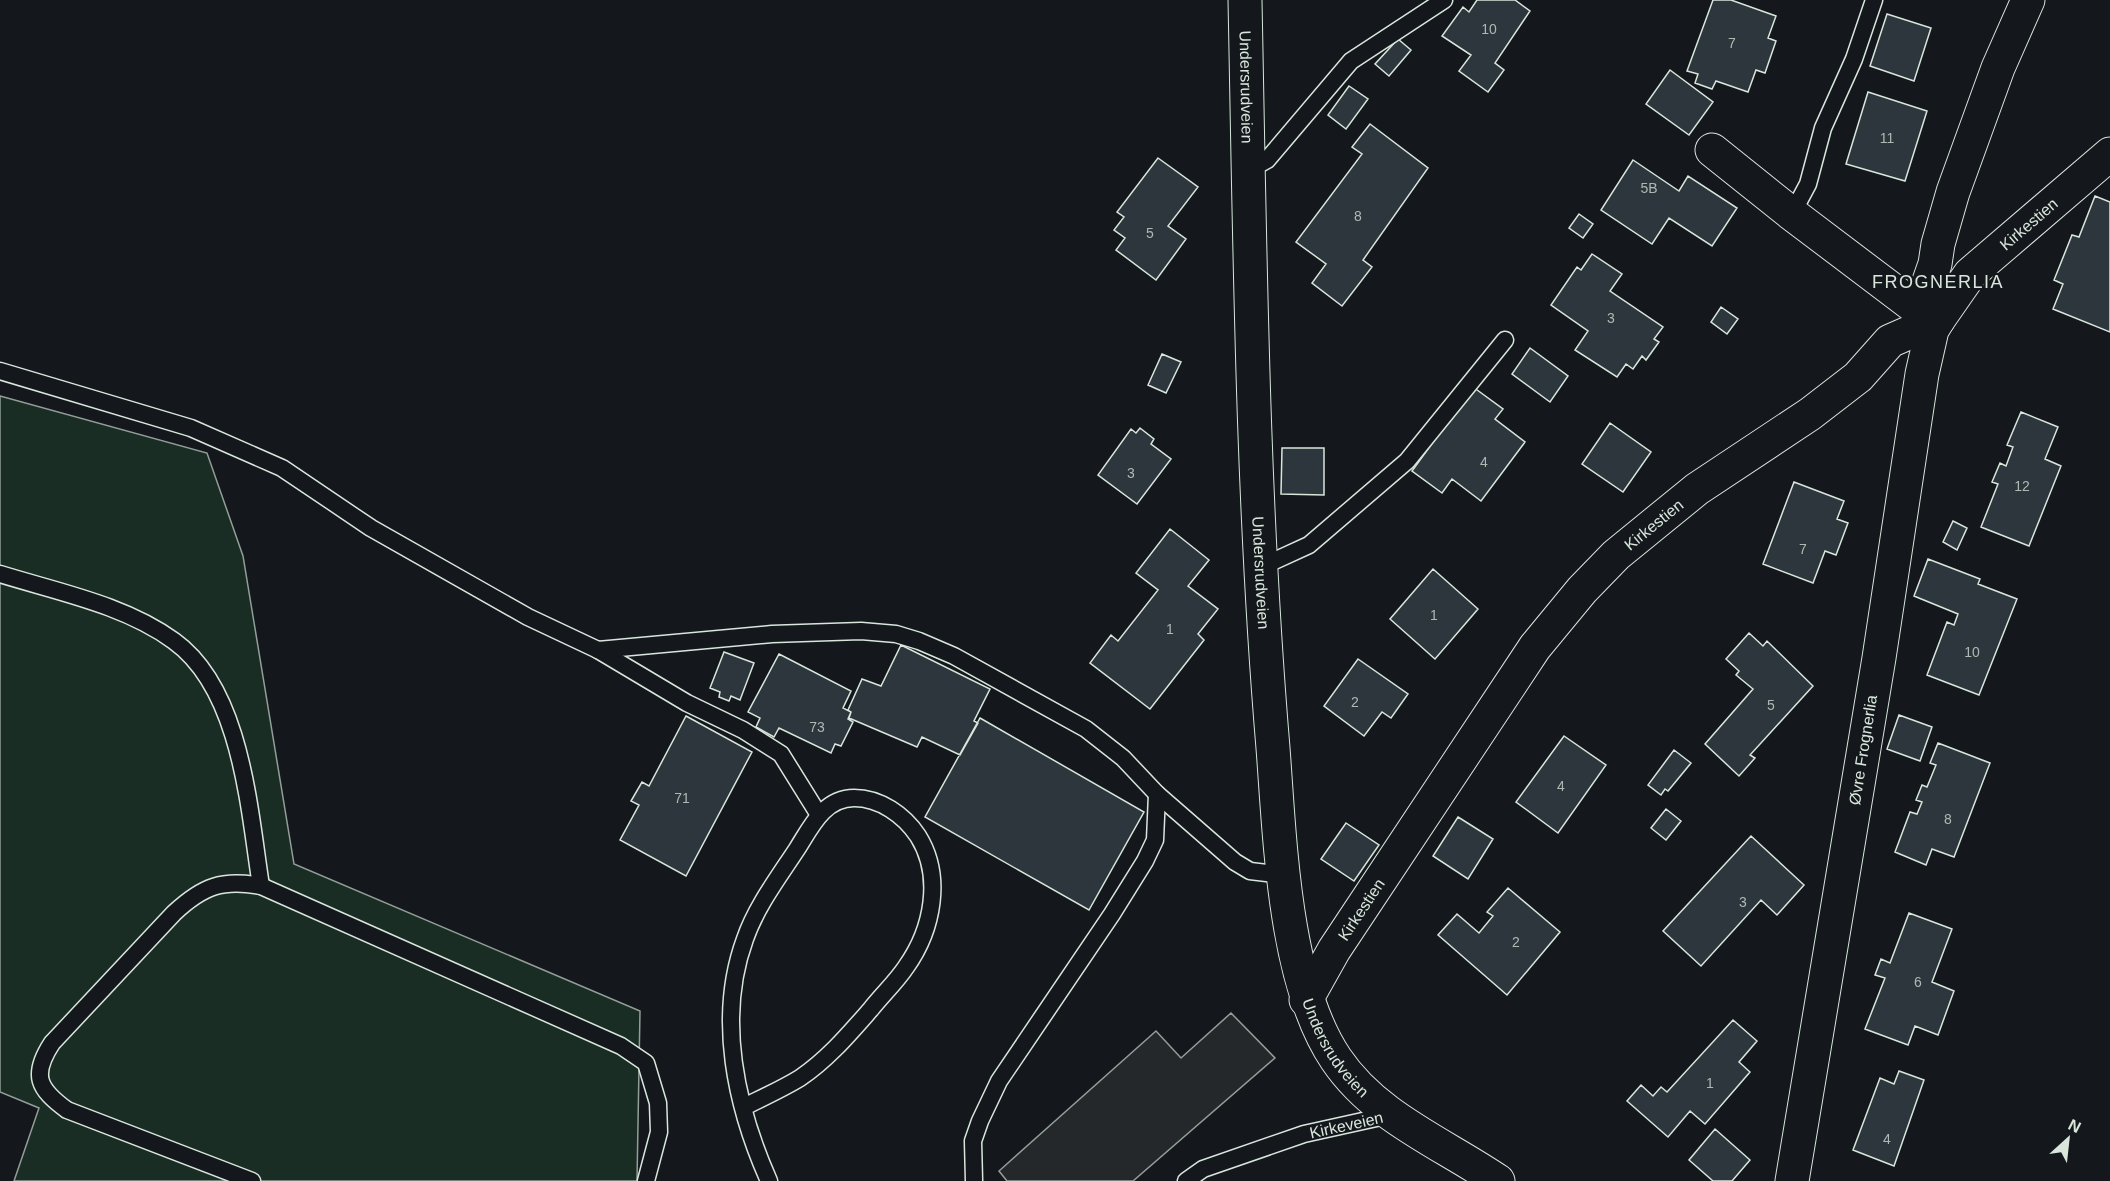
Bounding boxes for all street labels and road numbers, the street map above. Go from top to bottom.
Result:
street label: Undersrudveien [1237,30,1256,144]
street label: Kirkestien [1996,194,2061,253]
street label: Kirkestien [1621,496,1686,553]
street label: Undersrudveien [1250,516,1273,630]
street label: Øvre Frognerlia [1846,694,1880,806]
street label: Kirkestien [1334,875,1387,943]
street label: Undersrudveien [1300,996,1372,1100]
street label: Kirkeveien [1308,1108,1385,1141]

